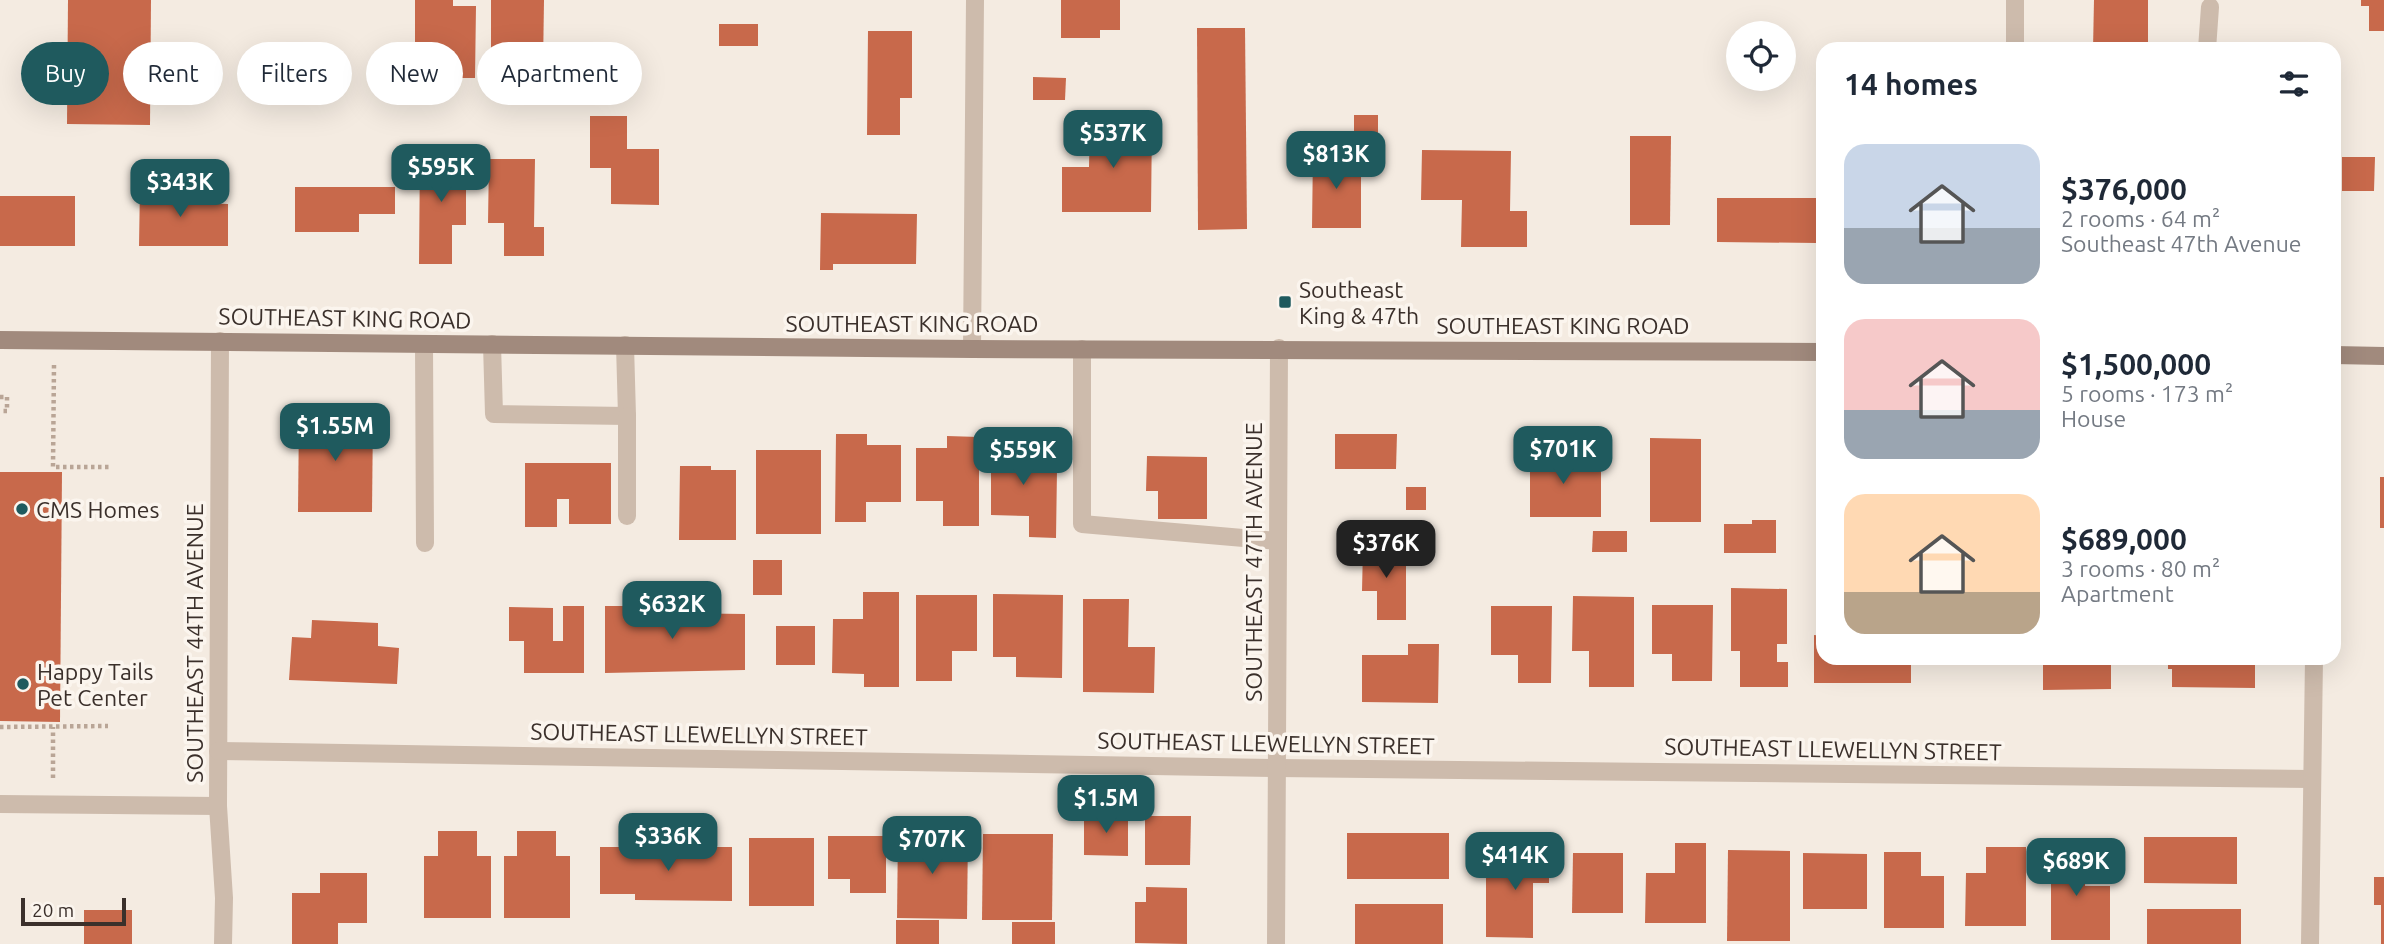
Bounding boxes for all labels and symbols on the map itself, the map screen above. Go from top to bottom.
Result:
pin: $537K [1064,110,1162,170]
pin: $813K [1287,132,1385,191]
pin: $595K [392,144,490,204]
pin: $343K [131,160,229,219]
place label: Southeast King & 47th [1299,277,1419,328]
marker: Southeast King & 47th [1277,294,1293,310]
street label: SOUTHEAST KING ROAD [218,303,472,333]
street label: SOUTHEAST KING ROAD [785,311,1039,336]
street label: SOUTHEAST KING ROAD [1436,313,1690,338]
pin: $1.55M [278,404,392,463]
street label: SOUTHEAST 47TH AVENUE [1241,422,1266,702]
pin: $701K [1514,426,1612,486]
pin: $559K [974,428,1072,487]
place label: CMS Homes [36,497,159,522]
marker: CMS Homes [14,501,30,517]
street label: SOUTHEAST 44TH AVENUE [182,503,207,783]
pin: $376K [1337,520,1435,580]
pin: $632K [623,582,721,641]
place label: Happy Tails Pet Center [37,659,153,710]
marker: Happy Tails Pet Center [15,676,31,692]
street label: SOUTHEAST LLEWELLYN STREET [530,719,868,749]
street label: SOUTHEAST LLEWELLYN STREET [1097,728,1435,758]
street label: SOUTHEAST LLEWELLYN STREET [1664,734,2002,764]
pin: $1.5M [1057,776,1155,835]
pin: $336K [619,814,717,873]
pin: $707K [883,816,981,876]
pin: $414K [1466,832,1564,892]
pin: $689K [2027,838,2125,898]
scale bar [21,895,126,927]

